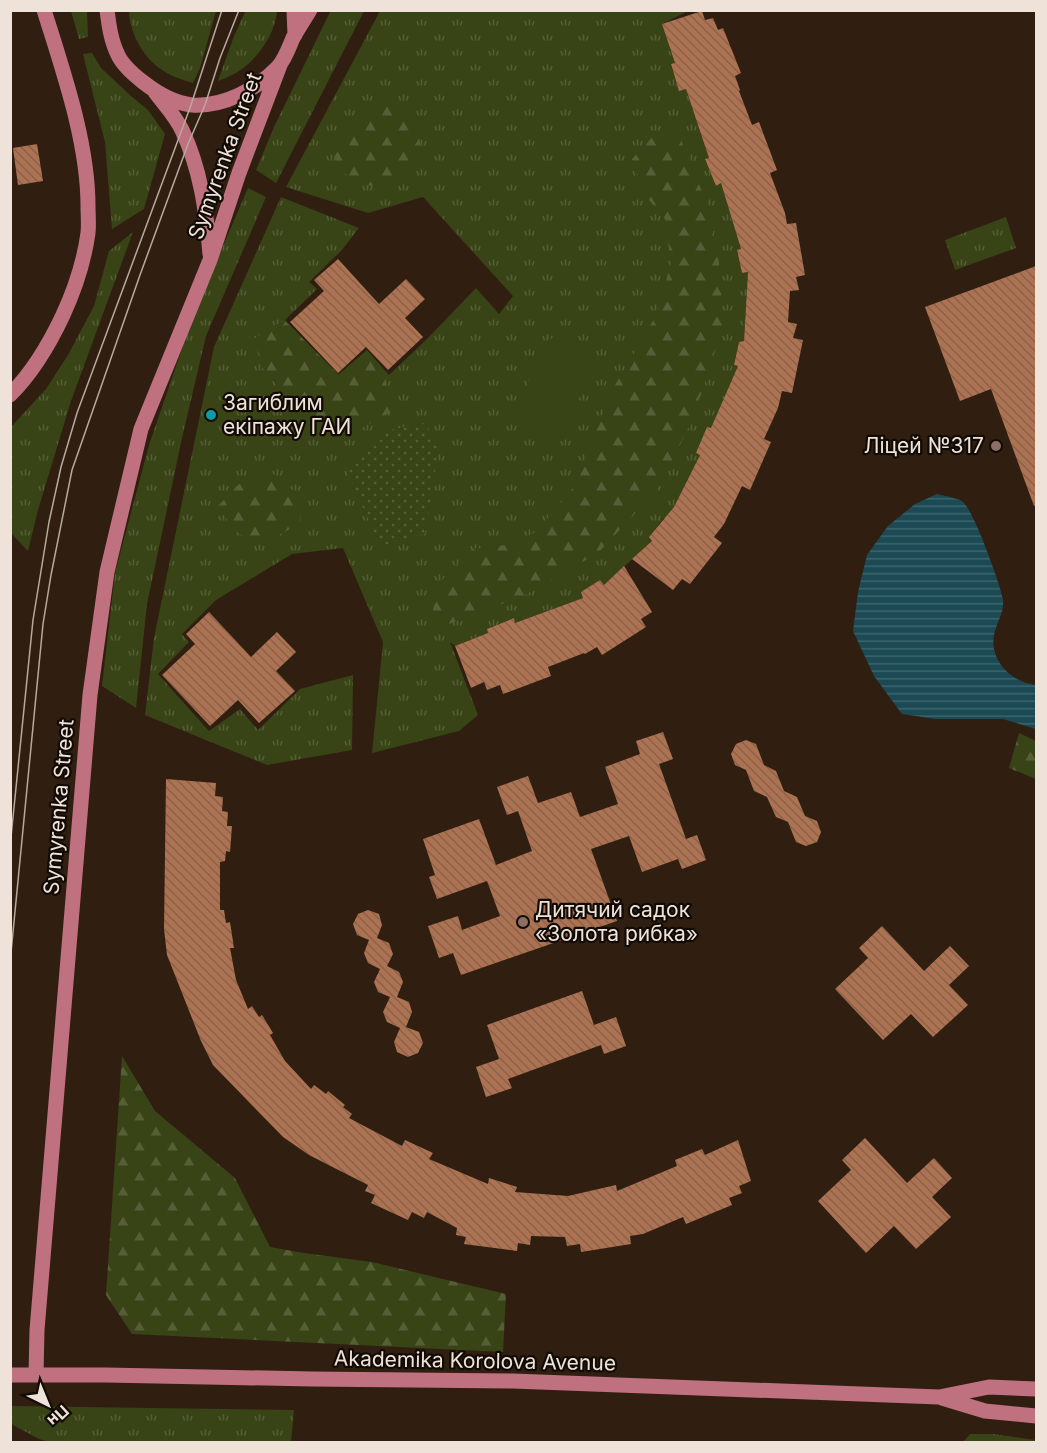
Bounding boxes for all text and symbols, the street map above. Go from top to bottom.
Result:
street label: Symyrenka Street [183,69,266,243]
place label: Загиблим екіпажу ГАИ [223,390,351,439]
marker: Загиблим екіпажу ГАИ [204,408,218,422]
place label: Ліцей №317 [864,433,984,458]
marker: Ліцей №317 [989,439,1003,453]
street label: Symyrenka Street [38,718,79,896]
place label: Дитячий садок «Золота рибка» [535,897,698,946]
marker: Дитячий садок «Золота рибка» [516,915,530,929]
street label: Akademika Korolova Avenue [334,1346,616,1375]
north arrow [18,1375,78,1435]
text: Пн [43,1401,73,1431]

